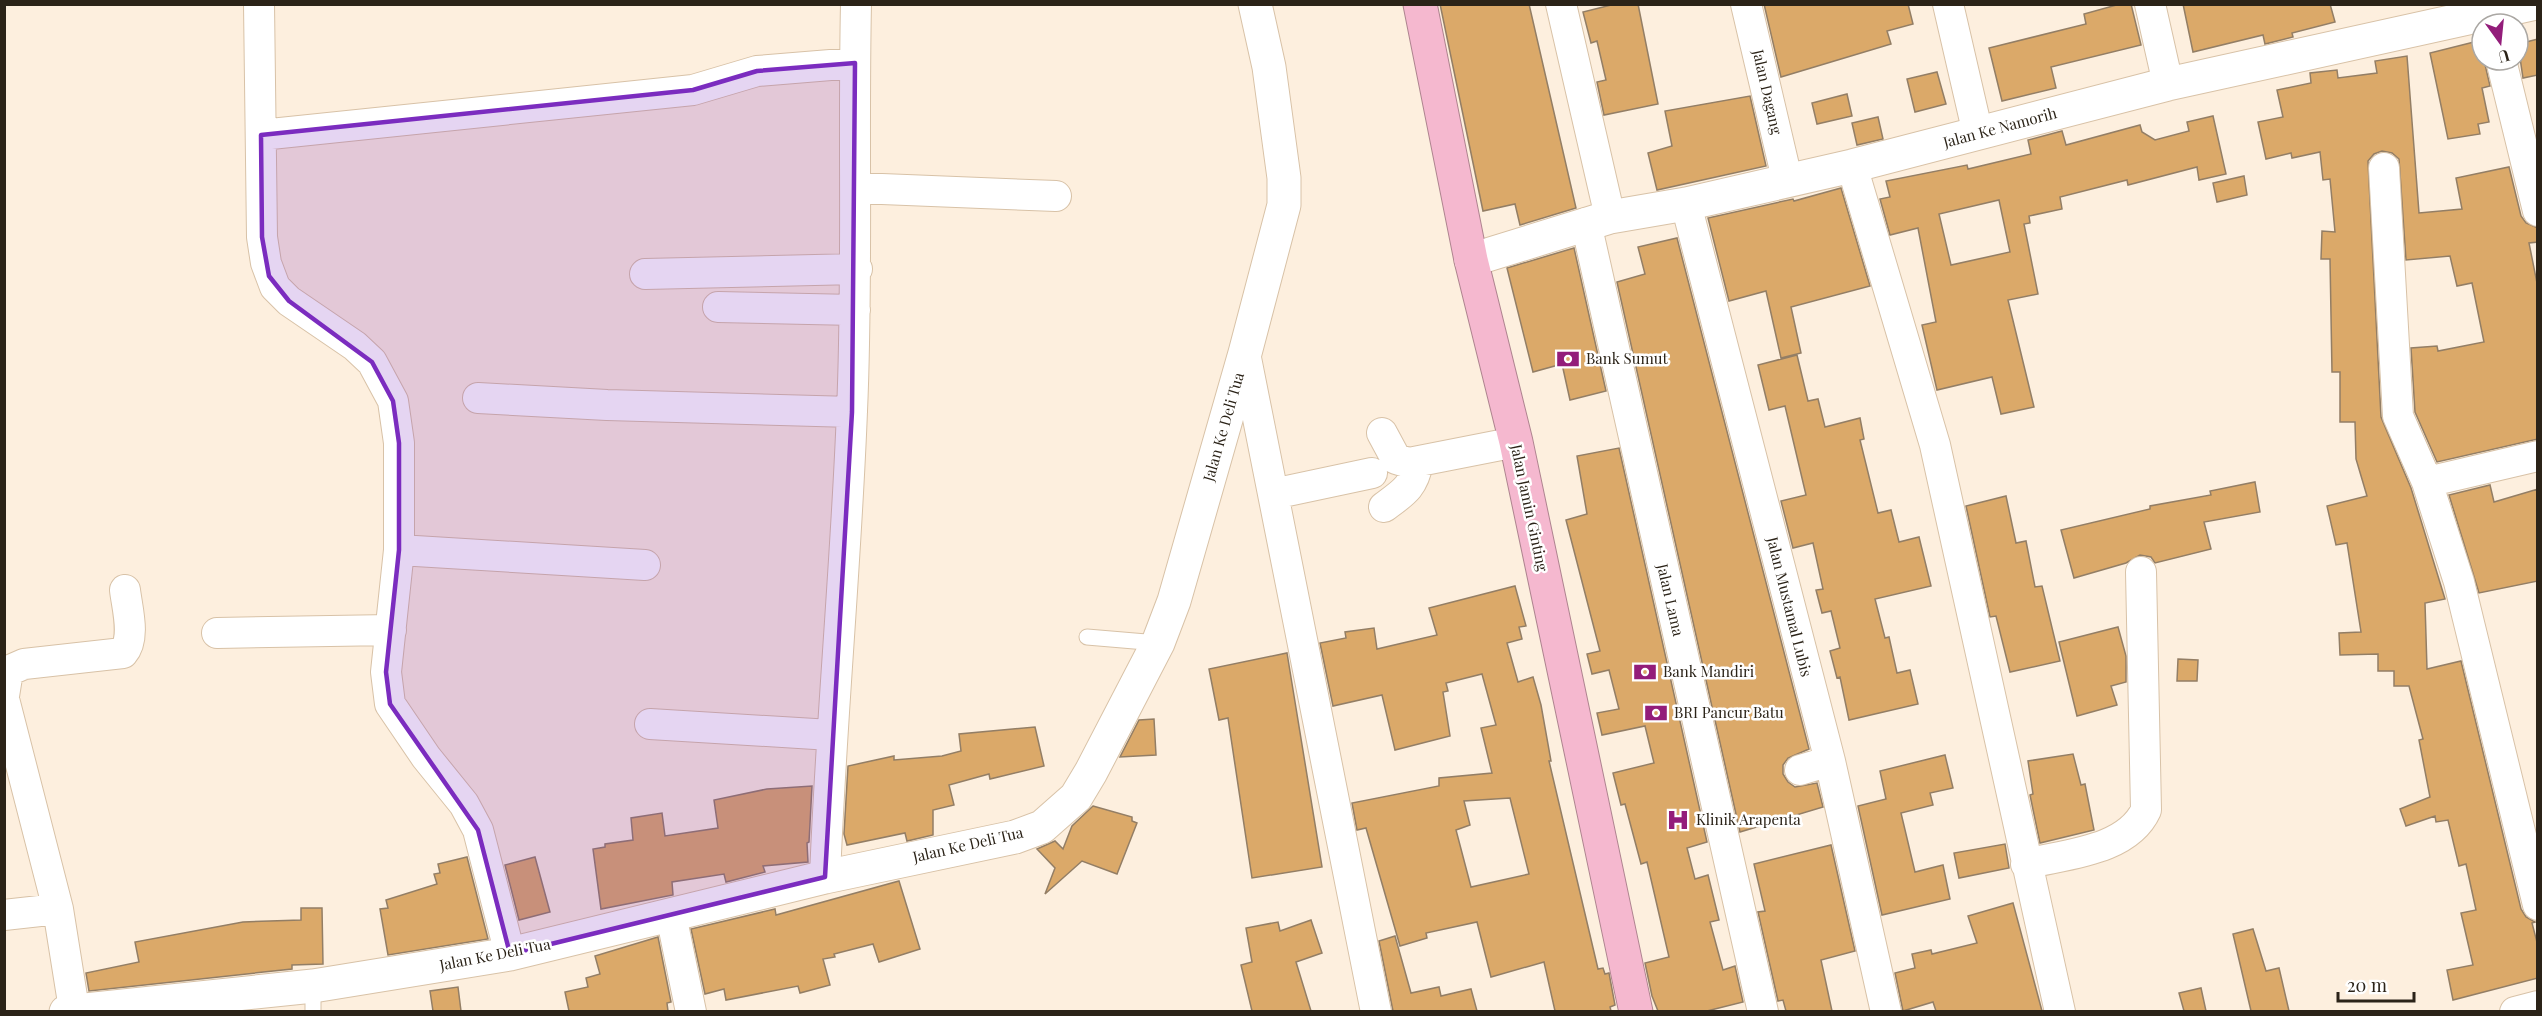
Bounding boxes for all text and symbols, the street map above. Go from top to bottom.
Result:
north arrow [2470,12,2530,72]
text: U [2496,45,2512,69]
street label: Jalan Dagang [1748,46,1787,136]
street label: Jalan Ke Namorih [1940,102,2059,152]
bank icon: Bank Sumut [1555,346,1581,372]
place label: Bank Sumut [1586,348,1668,368]
street label: Jalan Ke Deli Tua [1198,369,1248,485]
street label: Jalan Jamin Ginting [1507,442,1553,573]
street label: Jalan Mustamal Lubis [1763,534,1817,679]
street label: Jalan Lama [1653,561,1689,638]
bank icon: Bank Mandiri [1632,659,1658,685]
place label: Bank Mandiri [1663,661,1755,681]
bank icon: BRI Pancur Batu [1643,700,1669,726]
place label: BRI Pancur Batu [1674,702,1784,722]
hospital icon: Klinik Arapenta [1665,807,1691,833]
place label: Klinik Arapenta [1696,809,1801,829]
street label: Jalan Ke Deli Tua [910,822,1025,867]
street label: Jalan Ke Deli Tua [437,933,552,975]
scale bar [2338,965,2414,1003]
text: 20 m [2347,973,2387,997]

